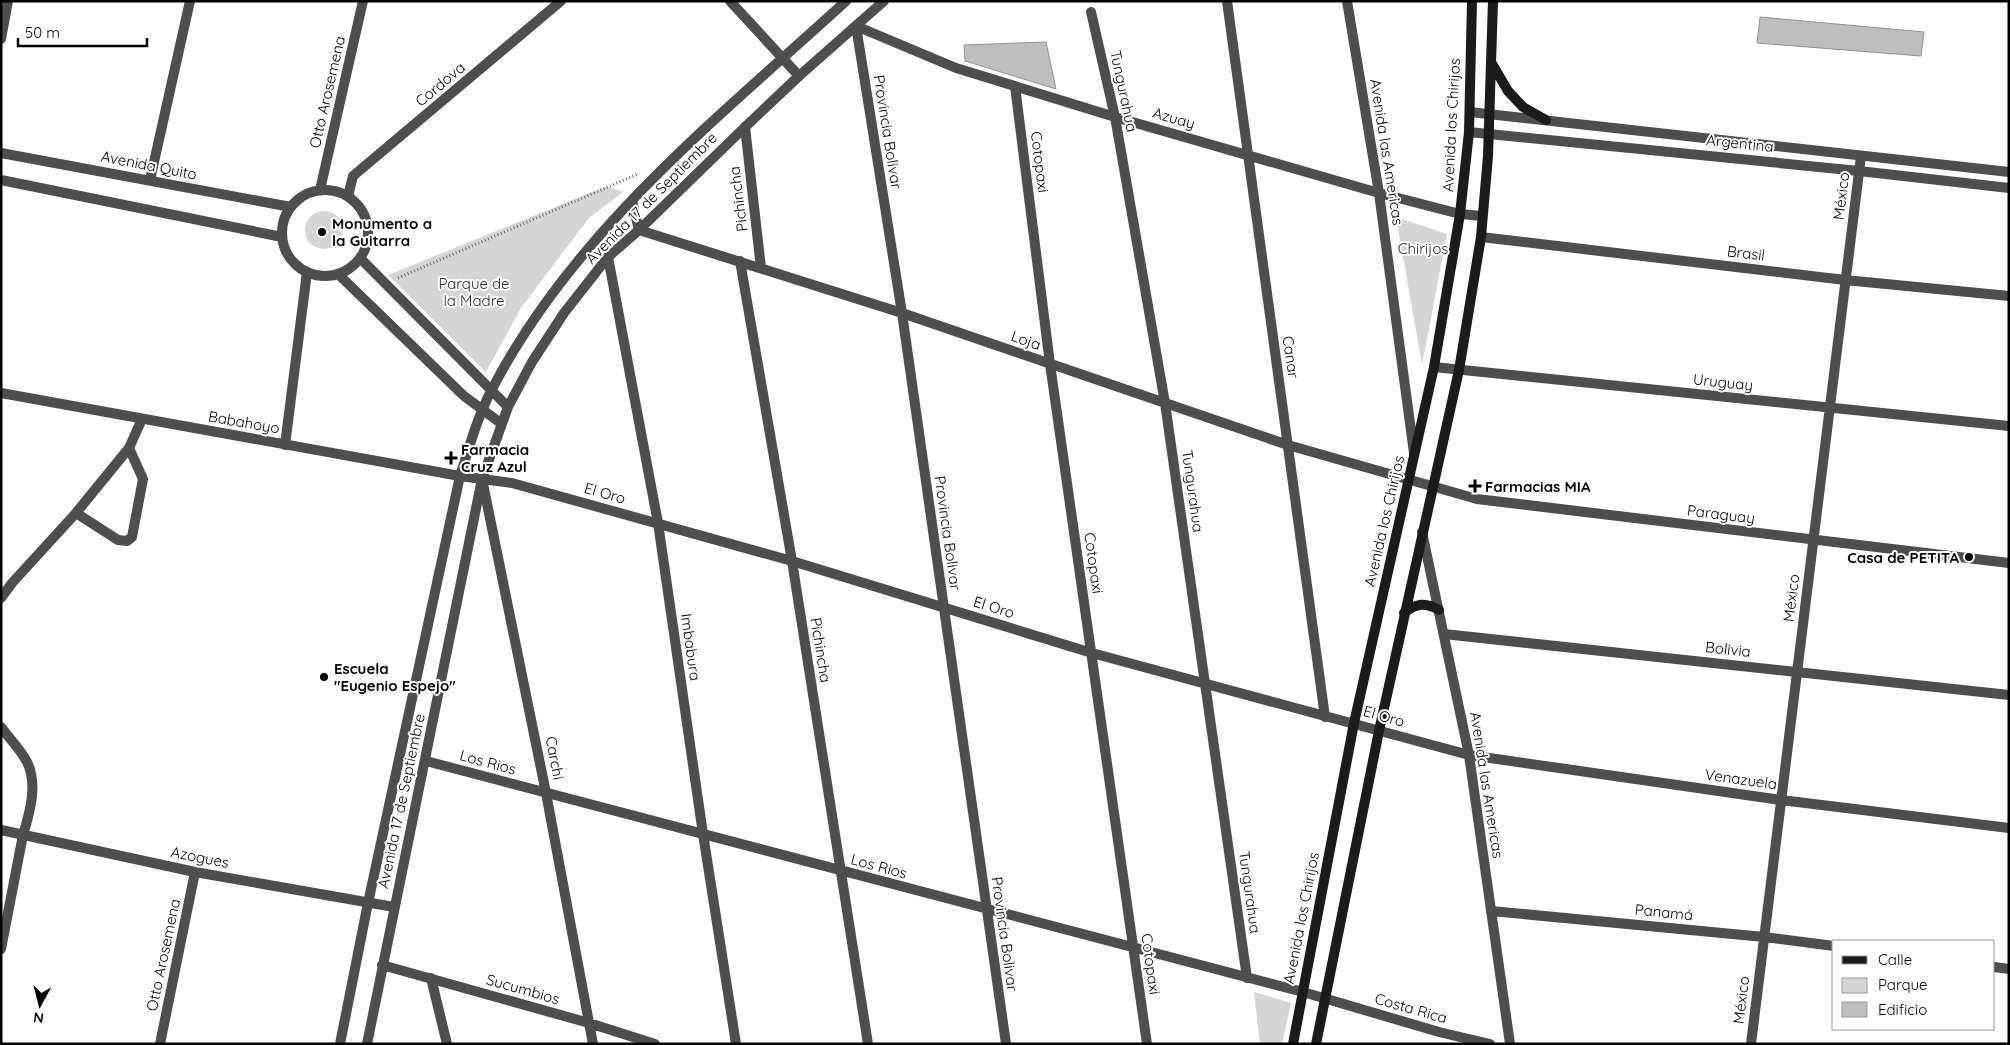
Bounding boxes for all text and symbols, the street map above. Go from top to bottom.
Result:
scale bar [18,15,146,47]
text: 50 m [25,23,60,42]
street label: Otto Arosemena [305,34,349,150]
street label: Tungurahua [1106,48,1142,134]
street label: Cordova [411,58,469,110]
street label: Avenida los Chirijos [1438,58,1464,192]
street label: Provincia Bolivar [870,73,906,191]
street label: Avenida las Americas [1366,77,1408,227]
street label: Azuay [1151,103,1197,133]
street label: Avenida 17 de Septiembre [581,128,721,268]
street label: Cotopaxi [1027,130,1053,194]
street label: Argentina [1705,130,1775,156]
street label: Avenida Quito [99,146,199,184]
street label: Pichincha [725,165,751,233]
street label: México [1829,171,1853,221]
place label: Monumento a la Guitarra [332,214,432,250]
marker: Monumento a la Guitarra [316,226,328,238]
park label: Chirijos [1398,239,1448,258]
street label: Brasil [1726,241,1766,265]
park label: Parque de la Madre [438,274,510,310]
street label: Loja [1009,326,1043,354]
street label: Canar [1279,335,1303,380]
street label: Uruguay [1692,369,1754,395]
street label: Babahoyo [207,406,281,438]
place label: Farmacia Cruz Azul [461,440,529,476]
street label: Tungurahua [1178,449,1208,533]
marker: Farmacia Cruz Azul [445,452,457,464]
street label: Avenida los Chirijos [1360,454,1408,588]
street label: Provincia Bolivar [931,474,965,592]
place label: Farmacias MIA [1485,477,1591,496]
street label: El Oro [582,478,628,508]
marker: Farmacias MIA [1469,480,1481,492]
street label: Paraguay [1686,500,1756,528]
street label: Cotopaxi [1080,531,1108,595]
place label: Casa de PETITA [1847,548,1959,567]
marker: Casa de PETITA [1963,551,1975,563]
street label: México [1779,573,1803,623]
street label: El Oro [971,592,1017,622]
street label: Imbabura [677,612,705,682]
street label: Pichincha [806,616,836,684]
street label: Bolivia [1704,637,1752,661]
place label: Escuela "Eugenio Espejo" [334,659,456,695]
marker: Escuela "Eugenio Espejo" [318,671,330,683]
street label: El Oro [1361,701,1407,731]
street label: Avenida las Americas [1466,710,1508,860]
street label: Avenida 17 de Septiembre [373,712,429,890]
street label: Carchi [541,735,569,781]
street label: Los Rios [458,745,518,779]
street label: Venazuela [1704,765,1778,793]
street label: Azogues [169,842,231,872]
street label: Los Rios [849,849,909,883]
street label: Tungurahua [1235,850,1265,934]
street label: Avenida los Chirijos [1279,850,1323,986]
street label: Provincia Bolivar [988,875,1022,993]
street label: Otto Arosemena [142,897,184,1013]
street label: Panamá [1634,899,1694,925]
street label: Cotopaxi [1137,932,1165,996]
legend [1832,940,1995,1030]
text: Calle [1878,950,1912,969]
street label: Sucumbios [484,969,562,1009]
street label: México [1729,975,1753,1025]
text: Parque [1878,975,1928,994]
north arrow [15,980,65,1030]
street label: Costa Rica [1373,989,1449,1027]
text: Edificio [1878,1000,1927,1019]
text: N [32,1008,45,1027]

